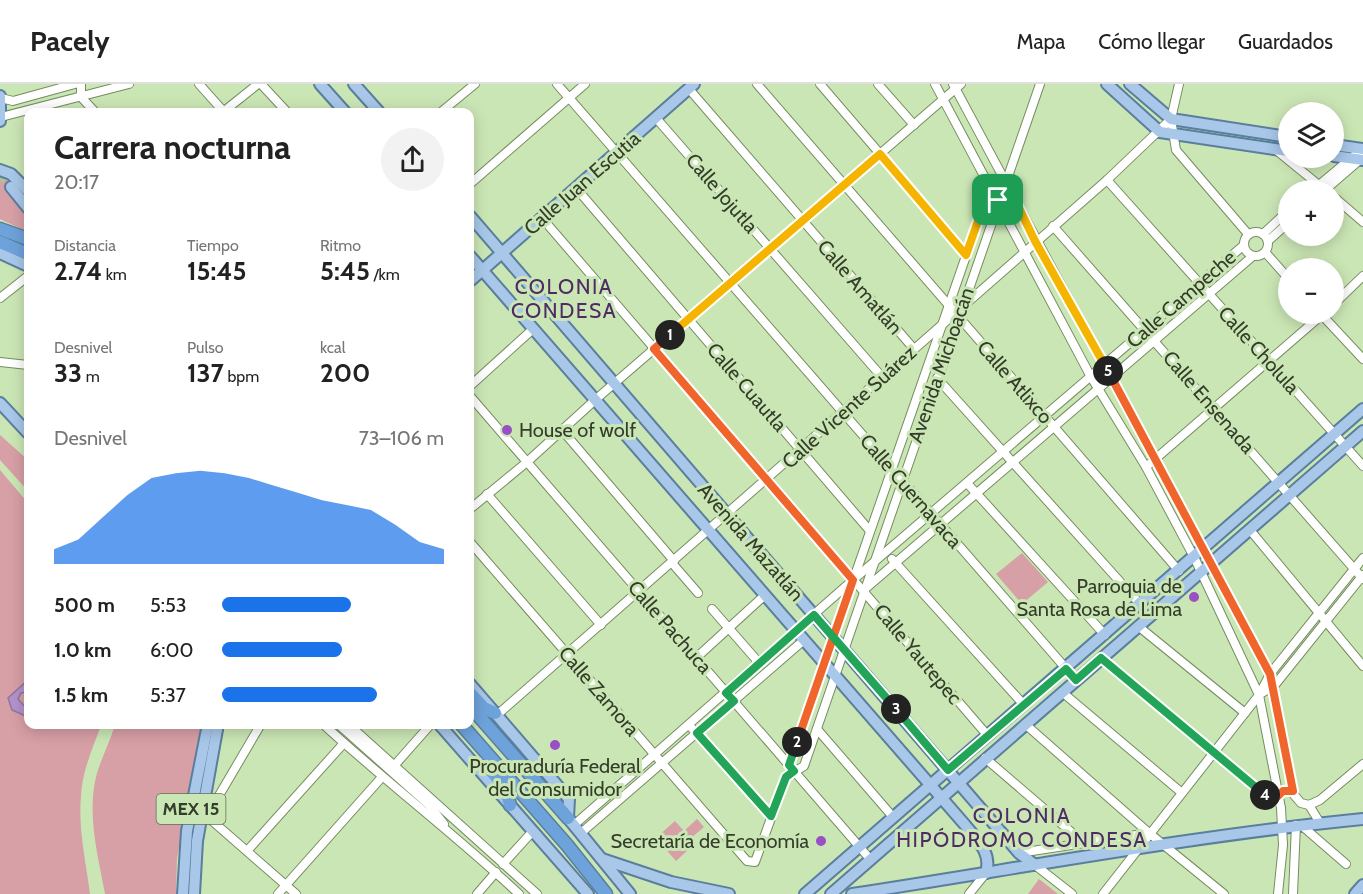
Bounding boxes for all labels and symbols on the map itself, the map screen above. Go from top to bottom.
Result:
street label: Calle Juan Escutia [519,126,645,240]
street label: Calle Jojutla [681,148,763,238]
pin [972,174,1023,225]
street label: Calle Amatlán [812,235,908,339]
street label: Calle Campeche [1121,245,1241,353]
district label: COLONIA CONDESA [511,274,617,323]
street label: Avenida Michoacán [903,284,979,446]
street label: Calle Cholula [1213,301,1305,399]
pin: 1 [655,320,685,350]
street label: Calle Atlixco [972,335,1058,429]
street label: Calle Cuautla [702,338,792,437]
street label: Calle Vicente Suárez [777,340,921,474]
street label: Calle Ensenada [1158,346,1260,459]
pin: 5 [1093,356,1123,386]
place label: House of wolf [519,418,636,442]
marker: House of wolf [500,423,514,437]
street label: Calle Cuernavaca [855,429,967,553]
street label: Avenida Mazatlán [693,478,809,606]
place label: Parroquia de Santa Rosa de Lima [1017,574,1182,621]
street label: Calle Pachuca [623,575,717,679]
marker: Parroquia de Santa Rosa de Lima [1187,590,1201,604]
street label: Calle Yautepec [869,599,967,709]
street label: Calle Zamora [554,641,645,741]
pin: 3 [881,694,911,724]
pin: 2 [782,727,812,757]
marker: Procuraduría Federal del Consumidor [548,738,562,752]
place label: Procuraduría Federal del Consumidor [469,754,641,801]
pin: 4 [1250,780,1280,810]
road number: MEX 15 [156,794,225,824]
district label: COLONIA HIPÓDROMO CONDESA [896,803,1148,852]
place label: Secretaría de Economía [611,829,809,853]
marker: Secretaría de Economía [814,834,828,848]

